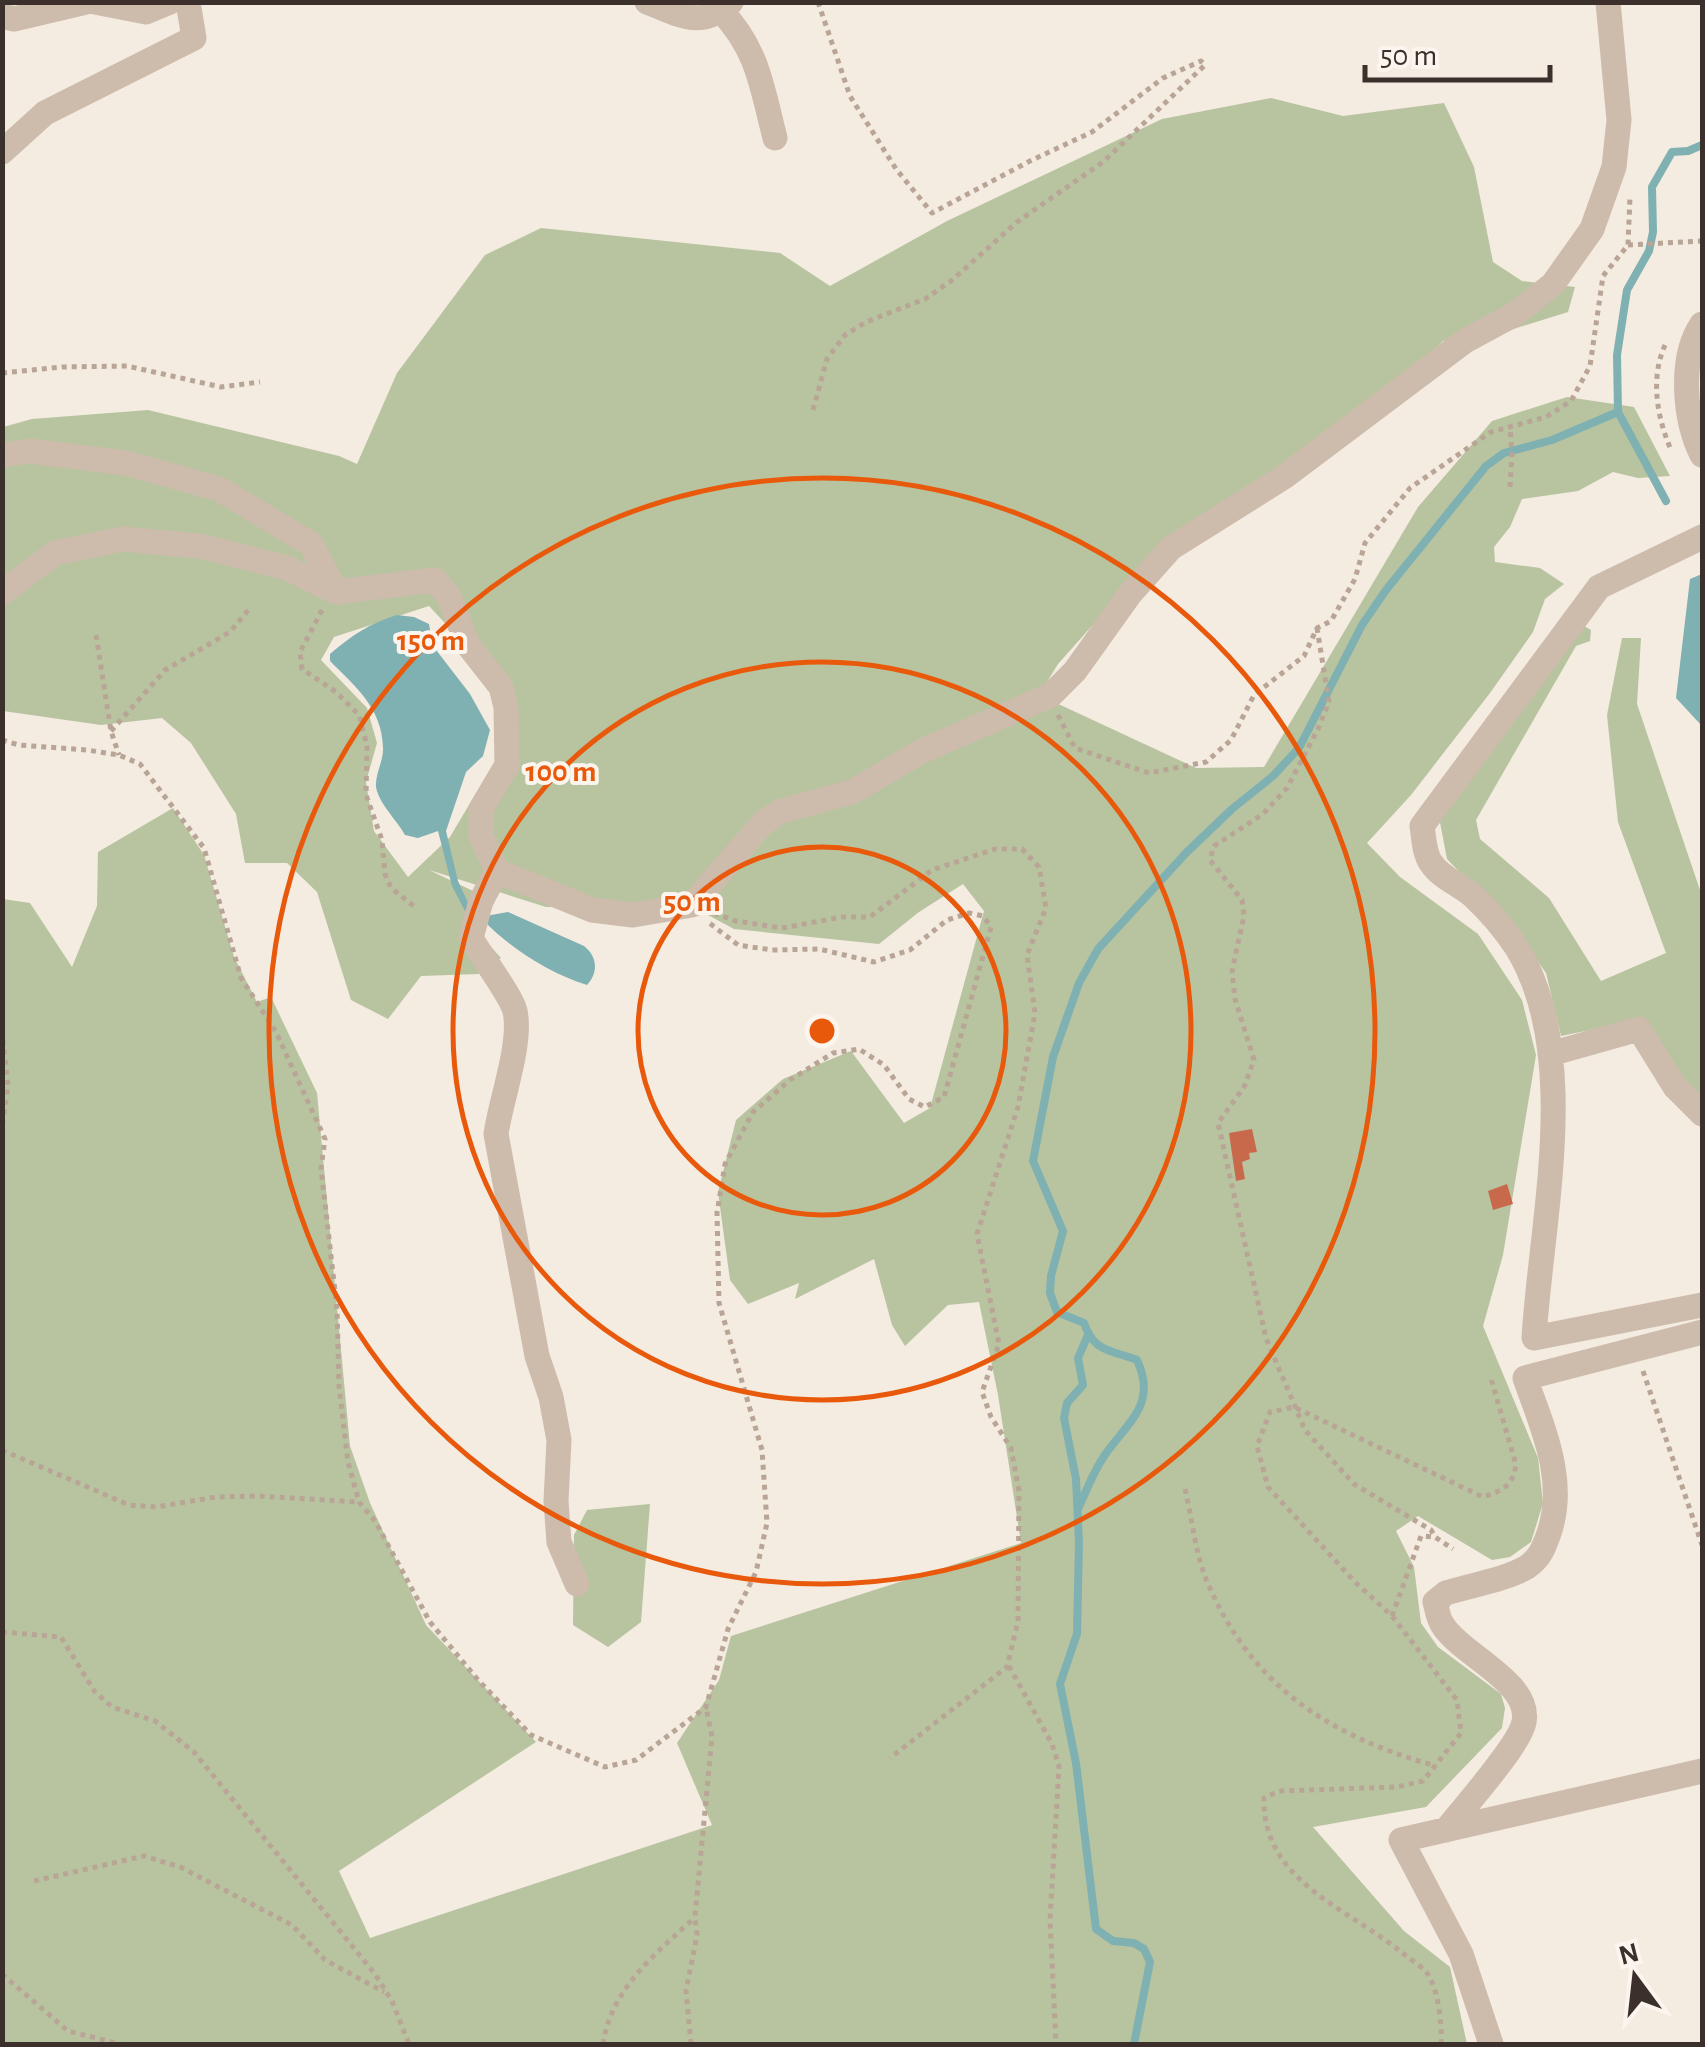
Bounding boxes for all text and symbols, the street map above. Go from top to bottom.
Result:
scale bar [1365,20,1550,82]
text: 50 m [1380,41,1437,71]
text: 150 m [397,626,465,656]
text: 100 m [526,757,596,787]
text: 50 m [663,887,721,917]
centre of rings [804,1013,840,1049]
north arrow [1585,1927,1685,2027]
text: N [1616,1939,1642,1971]

